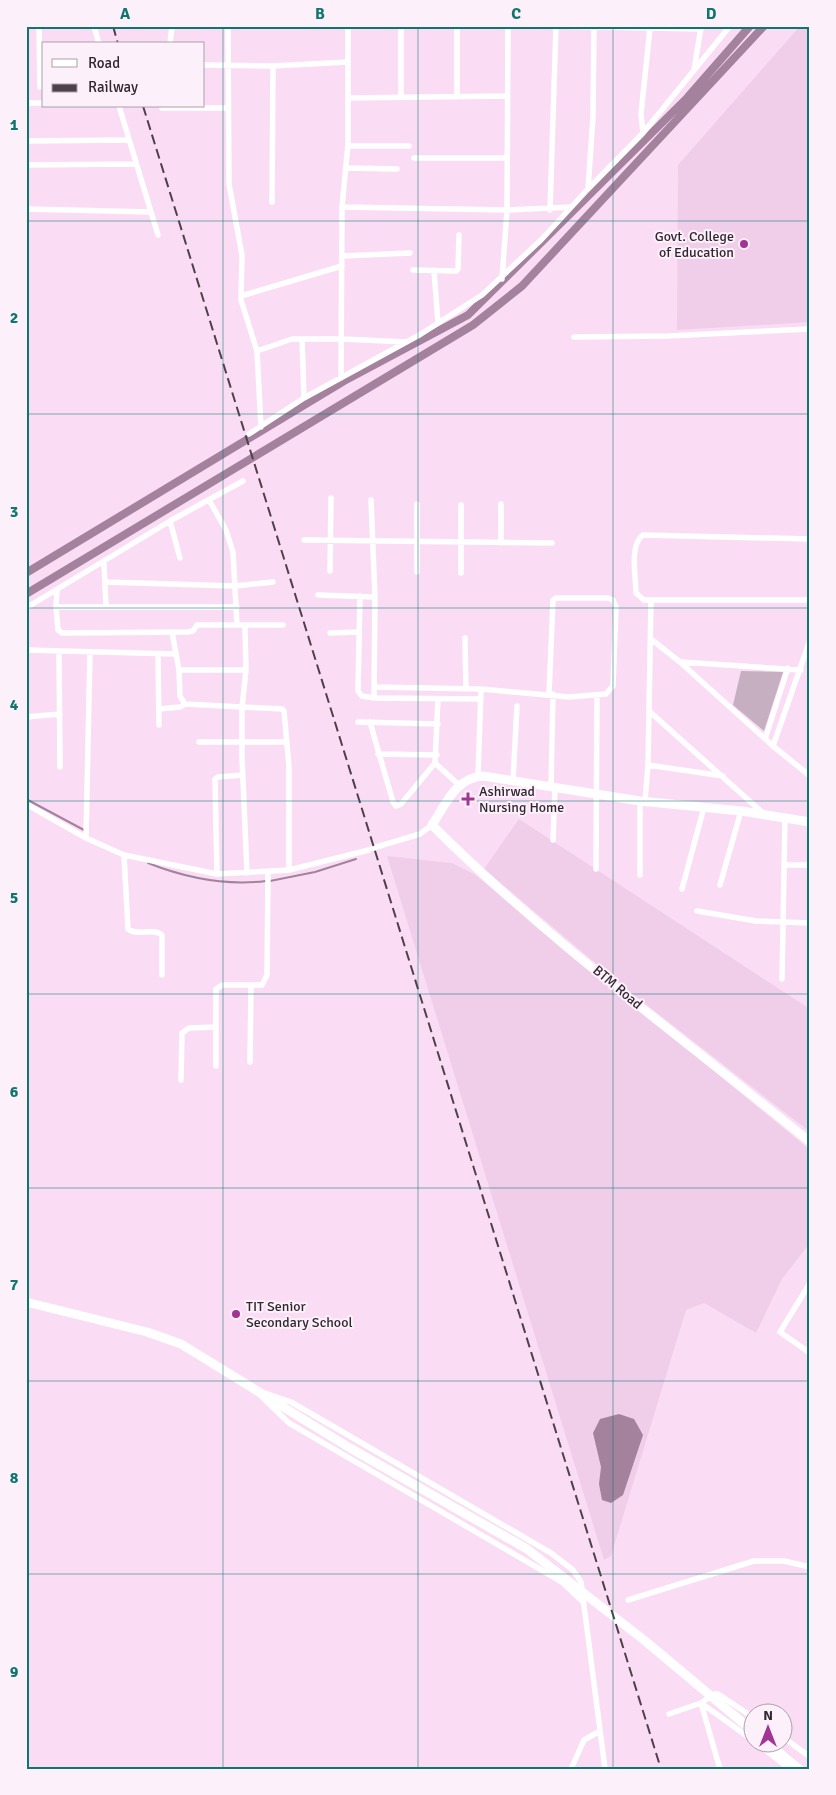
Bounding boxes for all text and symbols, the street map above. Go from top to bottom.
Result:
text: A [120,4,131,24]
text: B [315,4,325,24]
text: C [511,4,521,24]
text: D [706,4,717,24]
legend [42,42,205,108]
text: Road [88,54,120,72]
text: Railway [88,78,138,96]
text: 1 [10,115,19,135]
place label: Govt. College of Education [655,228,734,261]
marker: Govt. College of Education [738,238,750,250]
text: 2 [10,308,18,328]
text: 3 [10,502,18,522]
text: 4 [10,695,19,715]
place label: Ashirwad Nursing Home [479,783,564,816]
marker: Ashirwad Nursing Home [461,792,475,806]
text: 5 [10,888,18,908]
street label: BTM Road [590,962,646,1013]
text: 6 [10,1082,19,1102]
text: 7 [10,1275,19,1295]
place label: TIT Senior Secondary School [246,1298,353,1331]
marker: TIT Senior Secondary School [230,1308,242,1320]
text: 8 [10,1468,19,1488]
text: 9 [10,1662,19,1682]
north arrow [744,1702,794,1752]
text: N [763,1707,773,1724]

